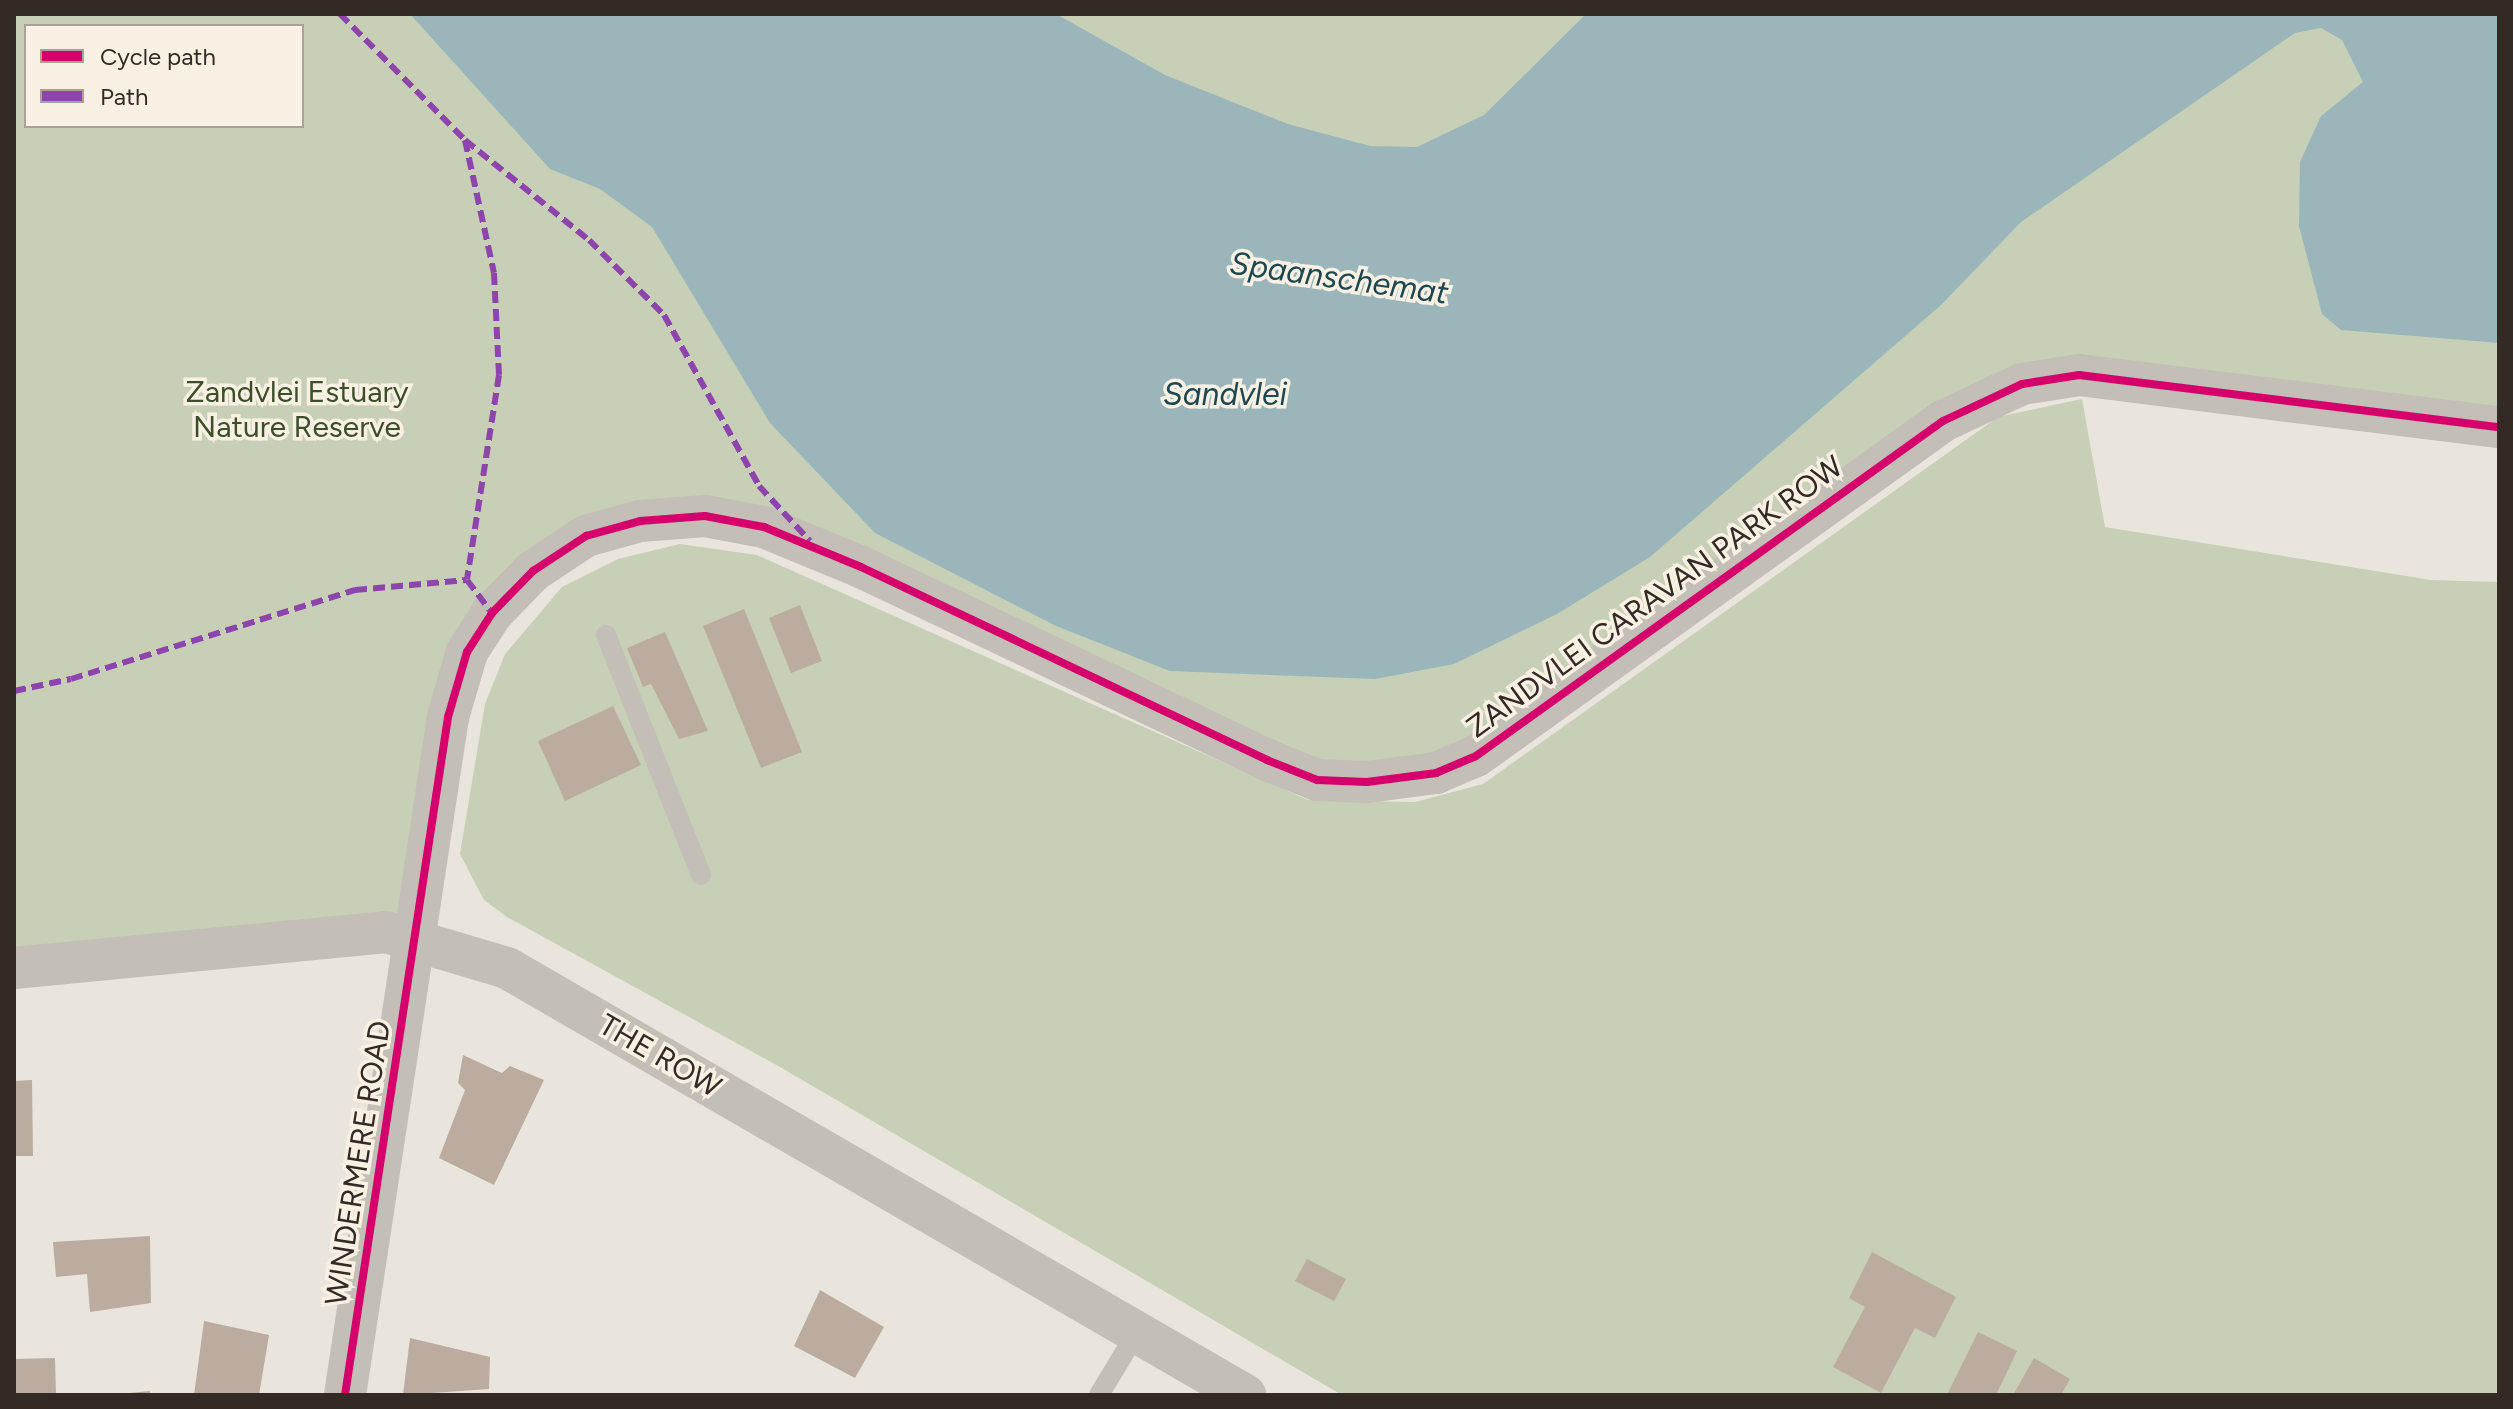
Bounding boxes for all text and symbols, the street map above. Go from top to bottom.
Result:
legend [24,24,304,128]
text: Cycle path [100,42,216,71]
text: Path [100,82,148,111]
water label: Spaanschemat [1227,244,1451,312]
park label: Zandvlei Estuary Nature Reserve [186,374,408,444]
water label: Sandvlei [1163,375,1287,413]
street label: ZANDVLEI CARAVAN PARK ROW [1460,448,1850,746]
street label: THE ROW [593,1007,727,1105]
street label: WINDERMERE ROAD [318,1018,398,1308]

